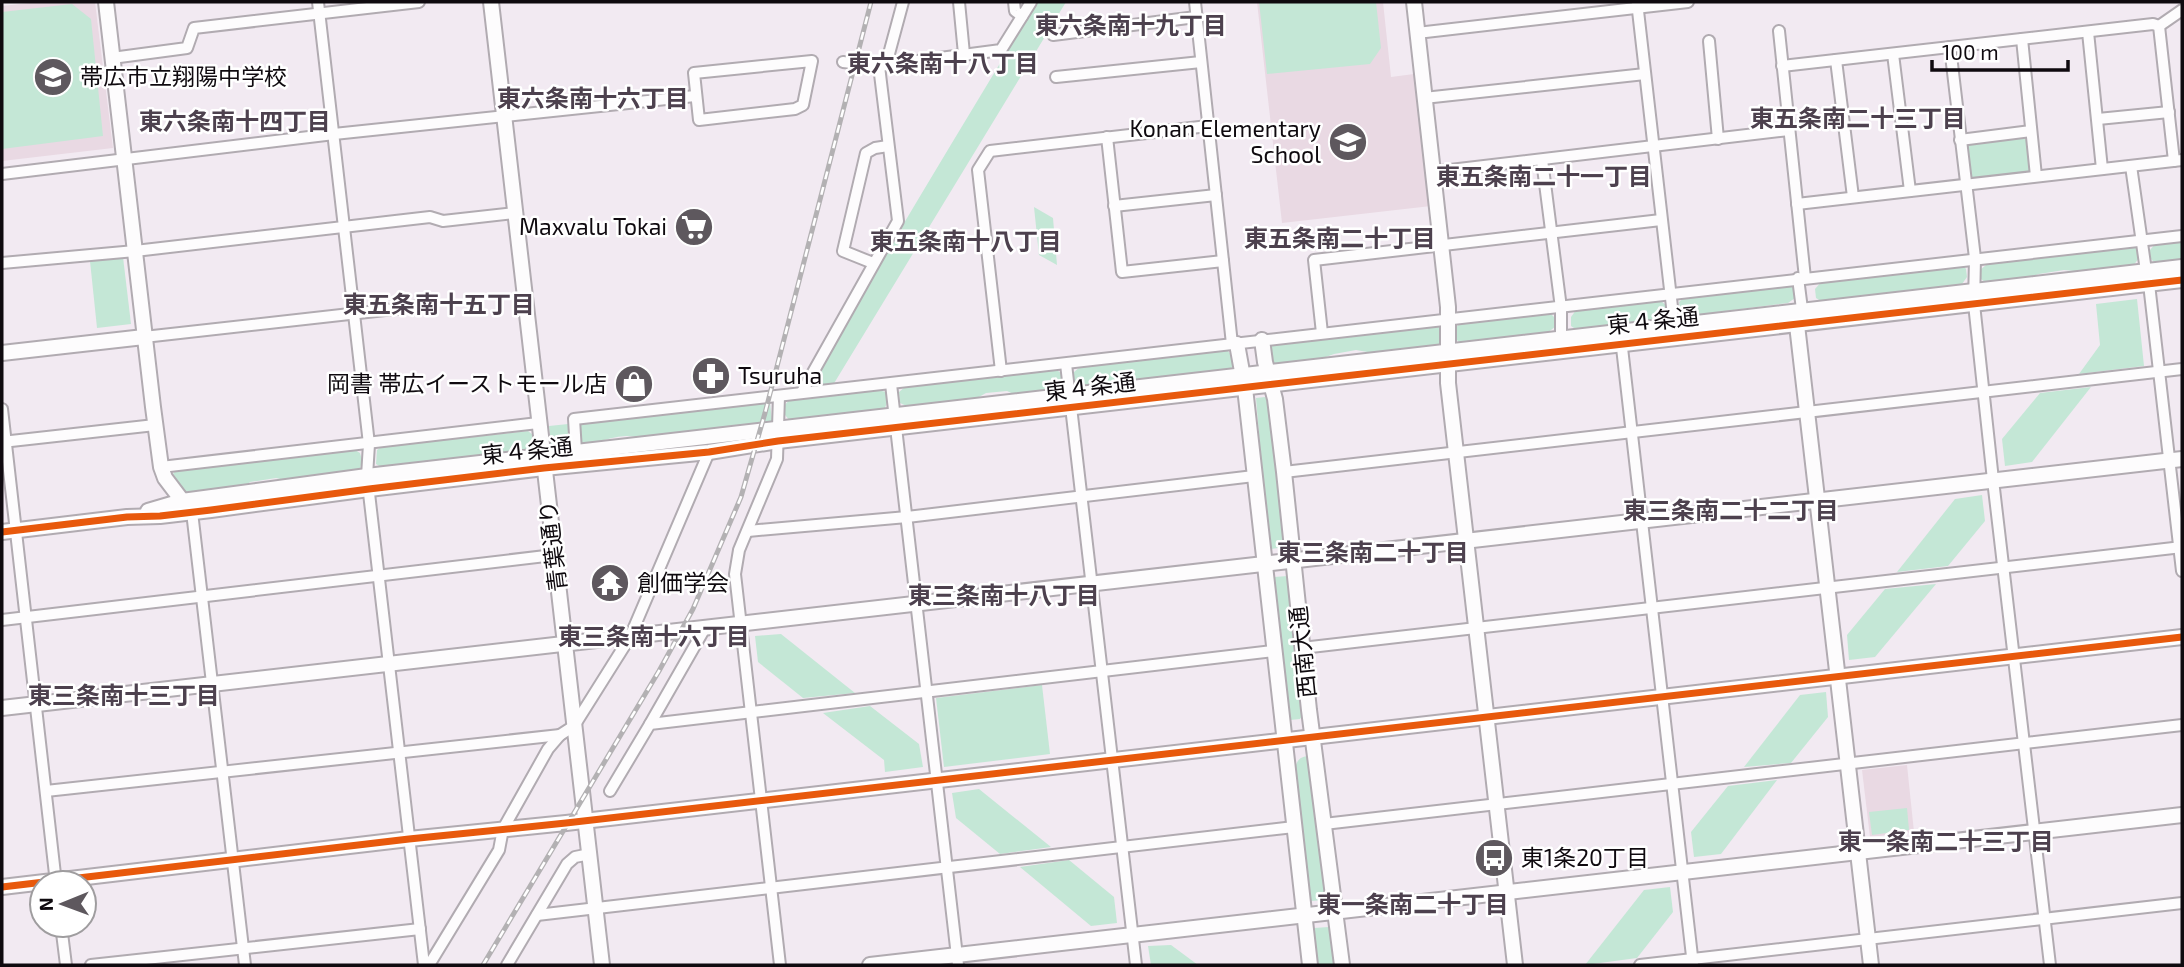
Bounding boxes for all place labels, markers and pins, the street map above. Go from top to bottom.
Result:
school or university icon: 帯広市立翔陽中学校 [32,56,74,98]
place label: 帯広市立翔陽中学校 [80,62,287,90]
place label: Konan Elementary School [1129,114,1321,168]
school or university icon: Konan Elementary School [1327,121,1369,163]
supermarket icon: Maxvalu Tokai [673,206,715,248]
place label: Maxvalu Tokai [519,212,667,240]
pharmacy icon: Tsuruha [690,355,732,397]
place label: Tsuruha [738,361,822,389]
shop icon: 岡書 帯広イーストモール店 [613,363,655,405]
place label: 岡書 帯広イーストモール店 [327,369,607,397]
temple icon: 創価学会 [589,562,631,604]
place label: 創価学会 [637,568,729,596]
bus stop icon: 東1条20丁目 [1473,837,1515,879]
place label: 東1条20丁目 [1521,843,1649,871]

